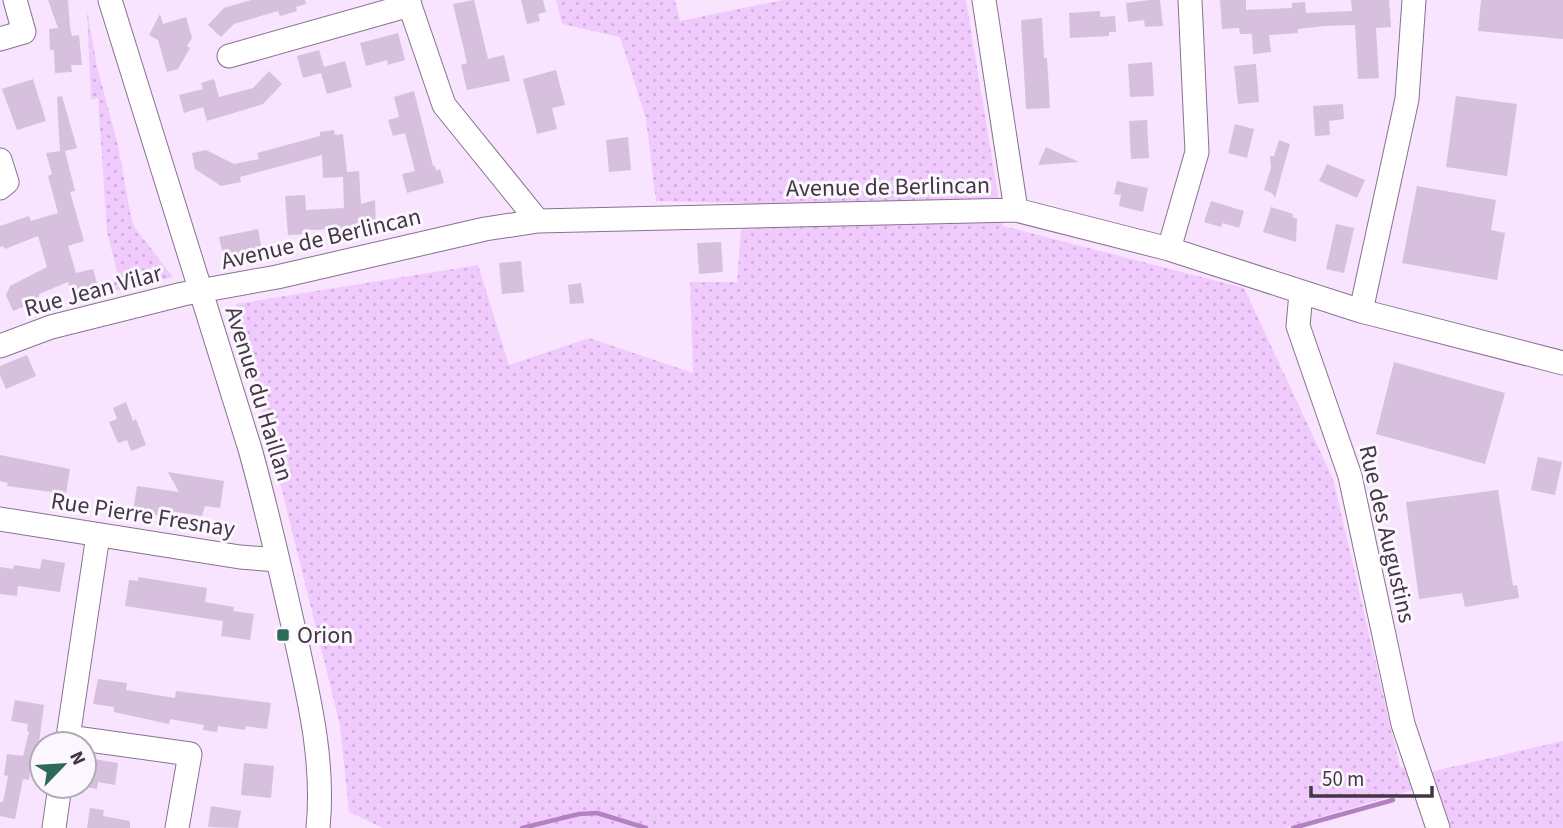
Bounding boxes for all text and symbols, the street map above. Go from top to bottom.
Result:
street label: Avenue de Berlincan [786,168,990,206]
street label: Avenue de Berlincan [218,199,424,279]
street label: Rue Jean Vilar [20,256,166,326]
street label: Avenue du Haillan [216,302,302,486]
street label: Rue des Augustins [1350,442,1424,626]
street label: Rue Pierre Fresnay [49,483,237,547]
place label: Orion [297,618,353,653]
marker: Orion [275,627,291,643]
north arrow [28,730,98,800]
text: N [62,747,92,770]
scale bar [1311,754,1432,798]
text: 50 m [1322,764,1364,794]

